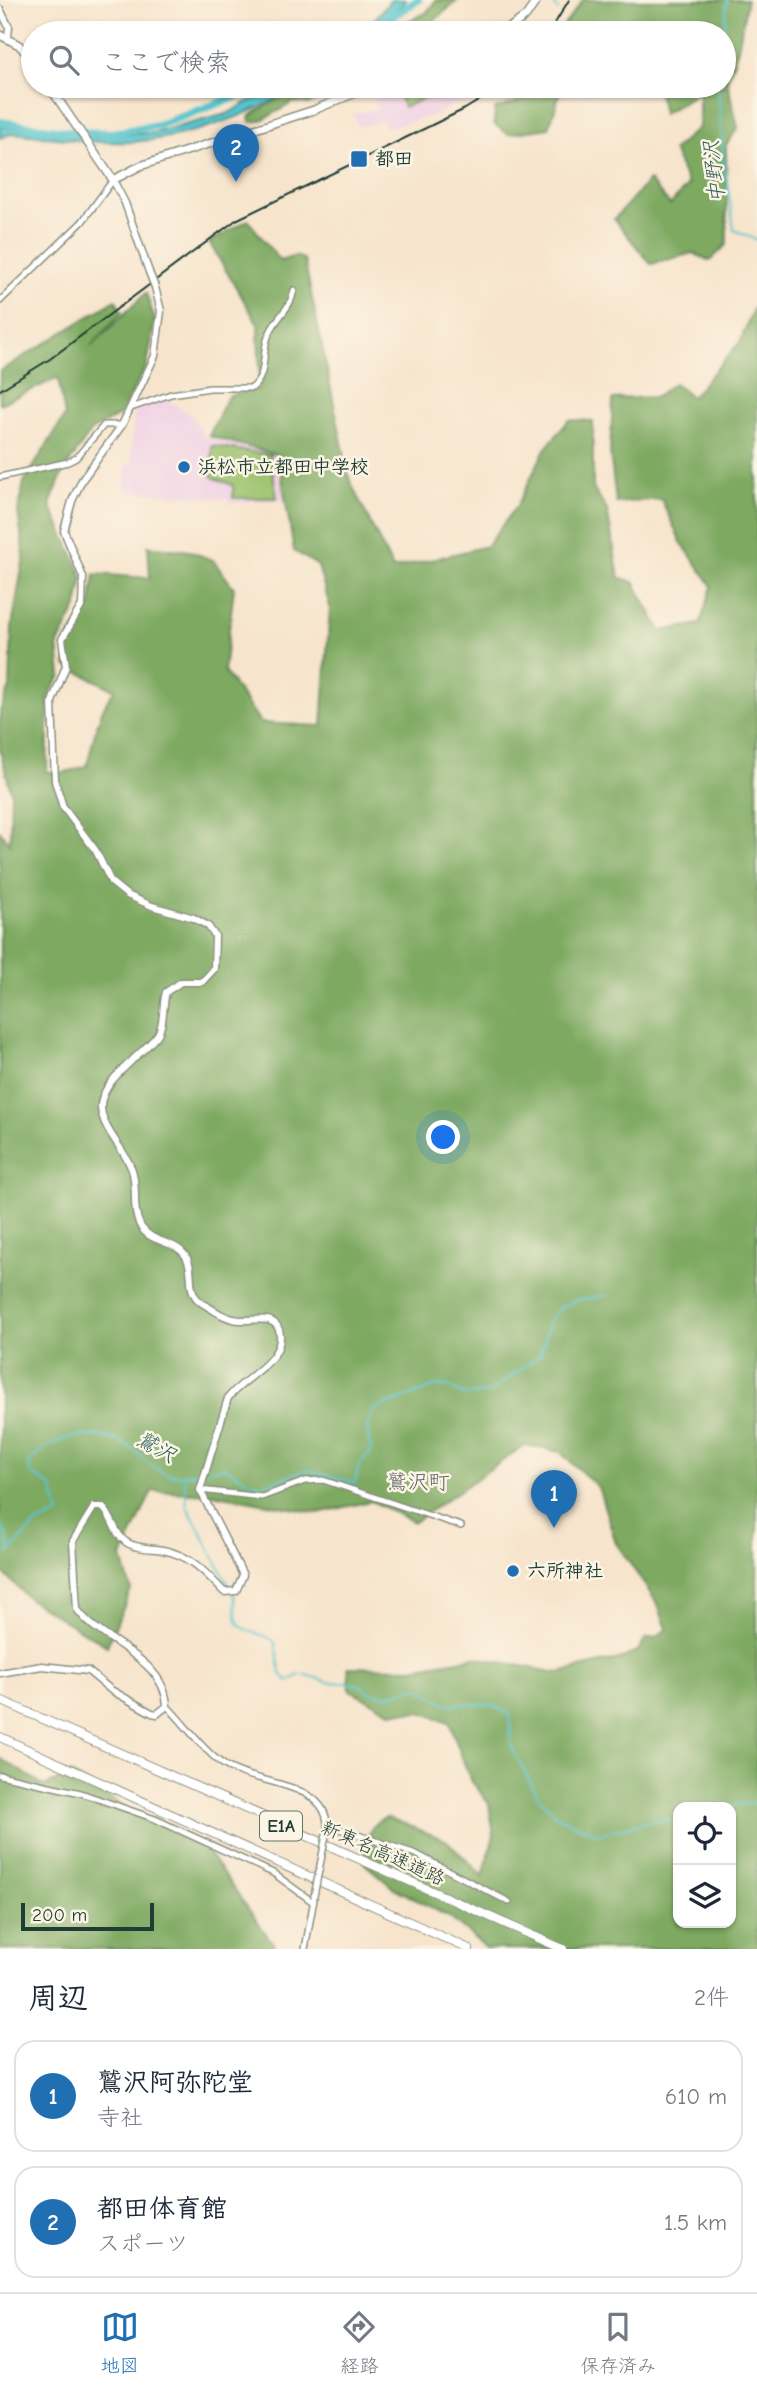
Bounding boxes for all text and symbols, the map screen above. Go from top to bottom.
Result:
search box [21,21,736,98]
icon: search [45,41,83,79]
text: ここで検索 [101,48,231,78]
pin: 2 [213,124,259,182]
water label: 中野沢 [699,138,729,205]
place label: 都田 [375,148,413,170]
marker: 都田 [349,149,369,169]
place label: 浜松市立都田中学校 [198,456,369,478]
marker: 浜松市立都田中学校 [176,459,192,475]
your location [426,1120,460,1154]
water label: 鷲沢 [132,1426,181,1468]
district label: 鷲沢町 [387,1470,450,1494]
pin: 1 [531,1470,577,1528]
place label: 六所神社 [527,1560,603,1582]
marker: 六所神社 [505,1563,521,1579]
map controls [673,1802,736,1928]
button: locate [673,1802,736,1865]
road number: E1A [260,1812,302,1840]
street label: 新東名高速道路 [318,1816,448,1890]
button: layers [673,1865,736,1928]
scale bar [21,1900,154,1932]
text: 200 m [32,1904,87,1926]
text: 周辺 [28,1981,88,2016]
text: 2件 [694,1984,729,2011]
text: 鷲沢阿弥陀堂 [97,2068,253,2098]
text: 1 [48,2083,58,2110]
text: 610 m [665,2083,727,2110]
text: 寺社 [97,2104,143,2131]
text: 都田体育館 [97,2194,227,2224]
text: 2 [47,2209,59,2236]
text: 1.5 km [664,2209,727,2236]
text: スポーツ [97,2230,189,2257]
tab: 地図 [101,2308,139,2377]
tab: 経路 [340,2308,378,2377]
tab: 保存済み [580,2308,656,2377]

